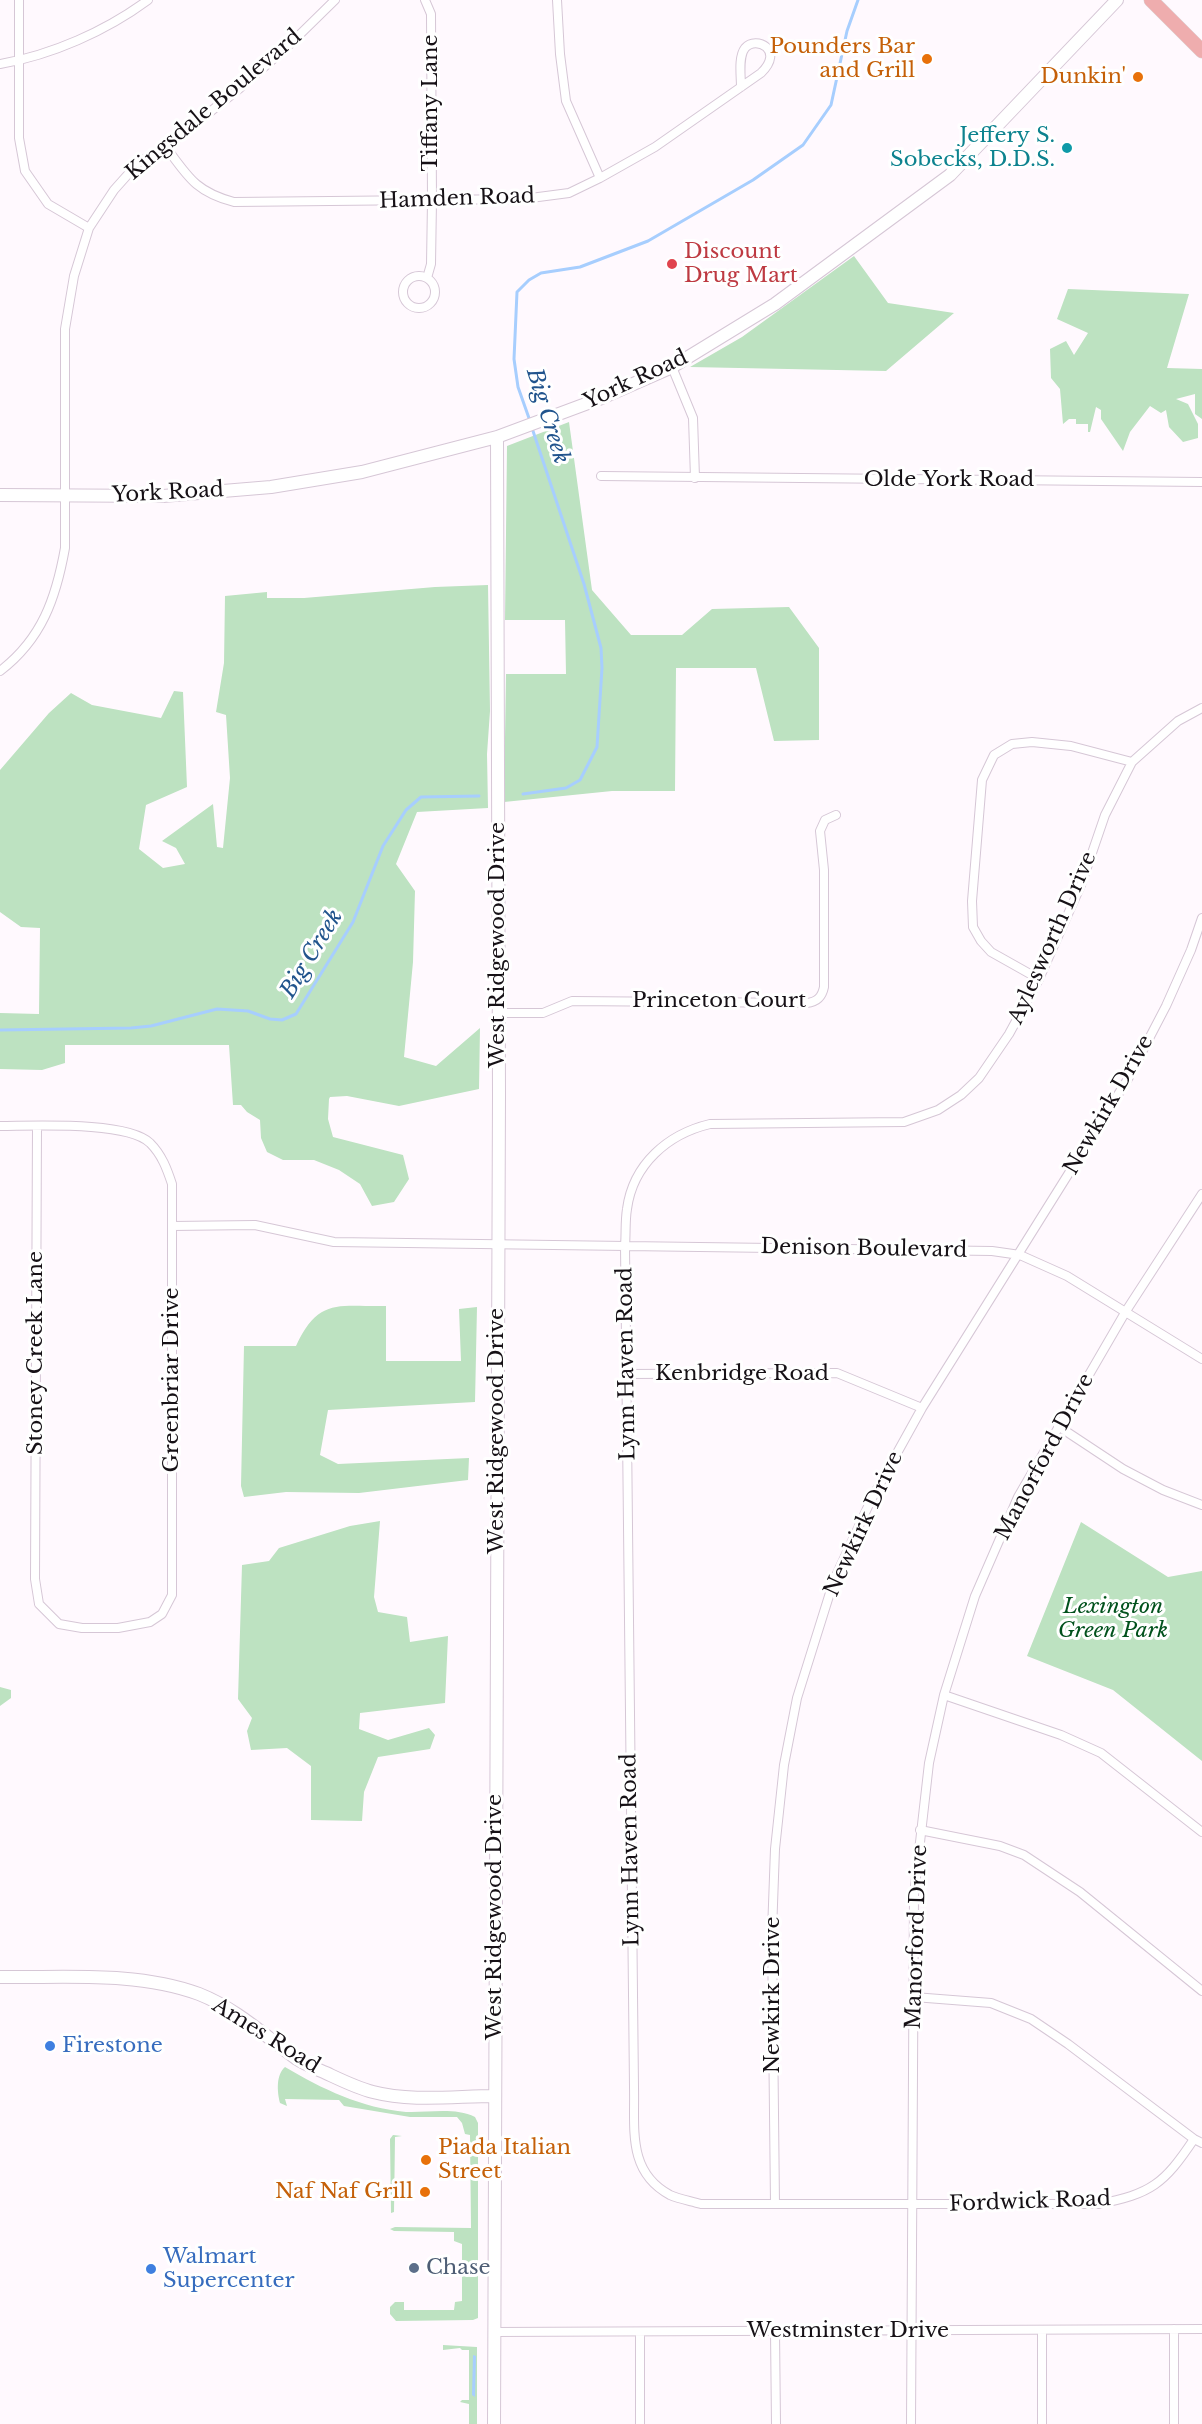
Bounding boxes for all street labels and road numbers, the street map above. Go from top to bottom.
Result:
street label: Kingsdale Boulevard [121,24,307,186]
street label: Tiffany Lane [418,34,444,172]
street label: Hamden Road [379,184,535,214]
street label: York Road [580,345,692,415]
street label: Olde York Road [864,467,1034,493]
street label: York Road [111,477,225,509]
street label: West Ridgewood Drive [485,822,511,1068]
street label: Aylesworth Drive [1004,848,1102,1028]
street label: Princeton Court [632,988,806,1014]
street label: Newkirk Drive [1059,1031,1159,1179]
street label: Denison Boulevard [760,1235,968,1263]
street label: Stoney Creek Lane [23,1251,49,1455]
street label: Lynn Haven Road [613,1267,641,1461]
street label: Greenbriar Drive [159,1287,185,1473]
street label: West Ridgewood Drive [484,1308,510,1554]
street label: Kenbridge Road [655,1361,829,1387]
street label: Manorford Drive [990,1369,1100,1545]
street label: Newkirk Drive [819,1448,909,1600]
street label: Lynn Haven Road [617,1753,645,1947]
street label: West Ridgewood Drive [482,1794,508,2040]
street label: Manorford Drive [901,1844,933,2030]
street label: Newkirk Drive [760,1917,786,2073]
street label: Ames Road [207,1993,325,2079]
street label: Fordwick Road [949,2187,1111,2217]
street label: Westminster Drive [747,2318,949,2344]

